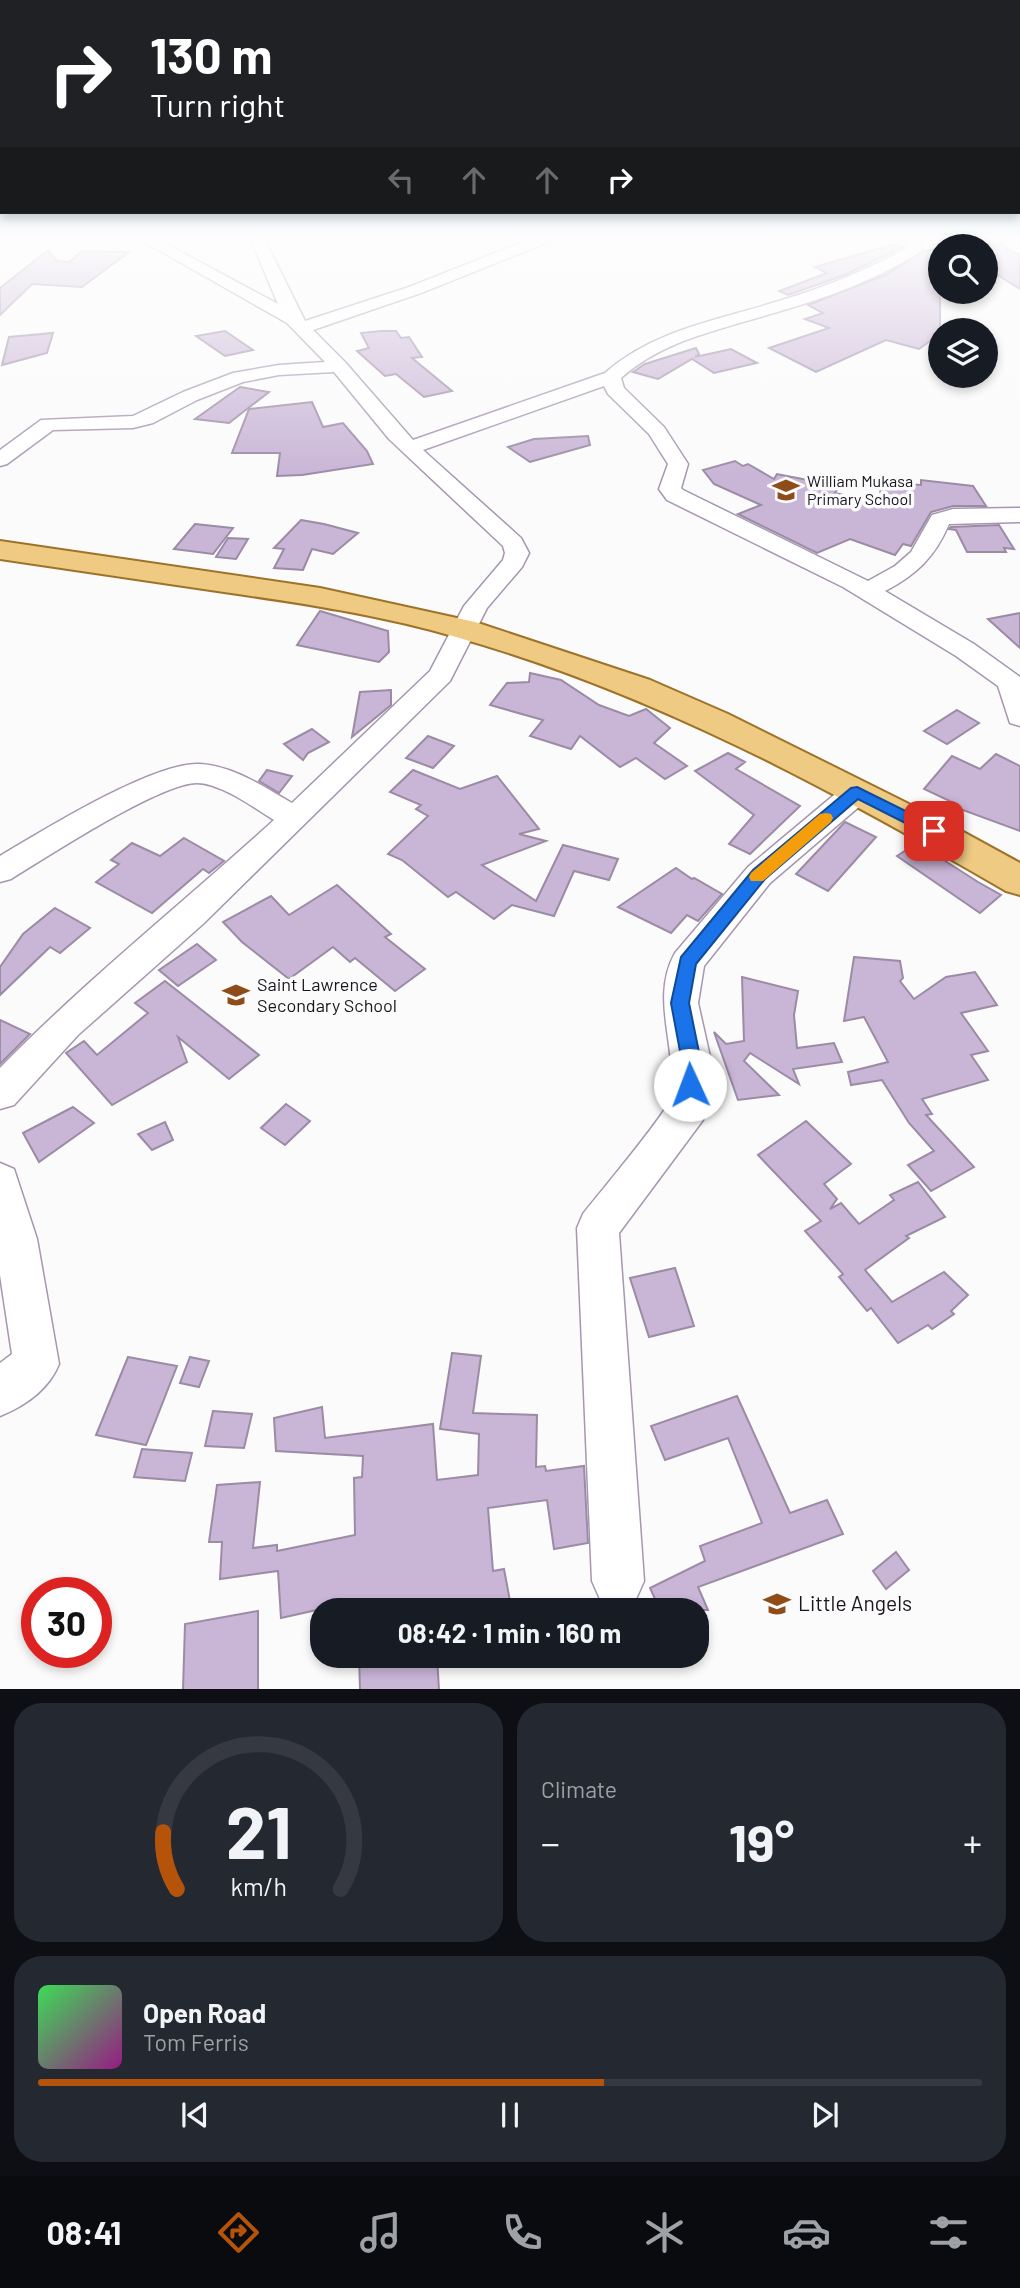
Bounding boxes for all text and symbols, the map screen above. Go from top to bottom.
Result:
text: 130 m [150,25,272,84]
icon: right [35,28,126,119]
text: Turn right [150,85,285,123]
icon: left [382,161,420,199]
icon: ahead [455,161,493,199]
icon: ahead [528,161,566,199]
icon: right [601,161,639,199]
map controls [928,234,998,388]
button: search [928,234,998,304]
button: layers [928,318,998,388]
place label: William Mukasa Primary School [807,471,913,508]
school or university icon: William Mukasa Primary School [771,475,801,505]
pin [904,801,964,861]
icon: arrive [915,812,953,850]
place label: Saint Lawrence Secondary School [257,973,397,1016]
school or university icon: Saint Lawrence Secondary School [221,980,251,1010]
position arrow [653,1048,727,1122]
speed limit sign: 30 [21,1577,112,1668]
school or university icon: Little Angels [762,1589,792,1619]
place label: Little Angels [798,1590,912,1615]
text: 08:42 · 1 min · 160 m [398,1617,621,1648]
text: Climate [541,1775,617,1803]
text: 21 [225,1786,292,1874]
text: 19° [729,1810,794,1872]
text: − [541,1819,560,1865]
text: + [963,1819,982,1865]
text: km/h [230,1870,287,1900]
text: Open Road [143,1997,266,2028]
text: Tom Ferris [143,2028,249,2056]
icon: previous [176,2096,214,2134]
icon: pause [491,2096,529,2134]
icon: next [806,2096,844,2134]
icon: directions [214,2208,263,2257]
icon: music [356,2208,405,2257]
icon: phone [498,2208,547,2257]
icon: climate [640,2208,689,2257]
icon: car [782,2208,831,2257]
icon: filters [924,2208,973,2257]
text: 08:41 [47,2213,121,2251]

